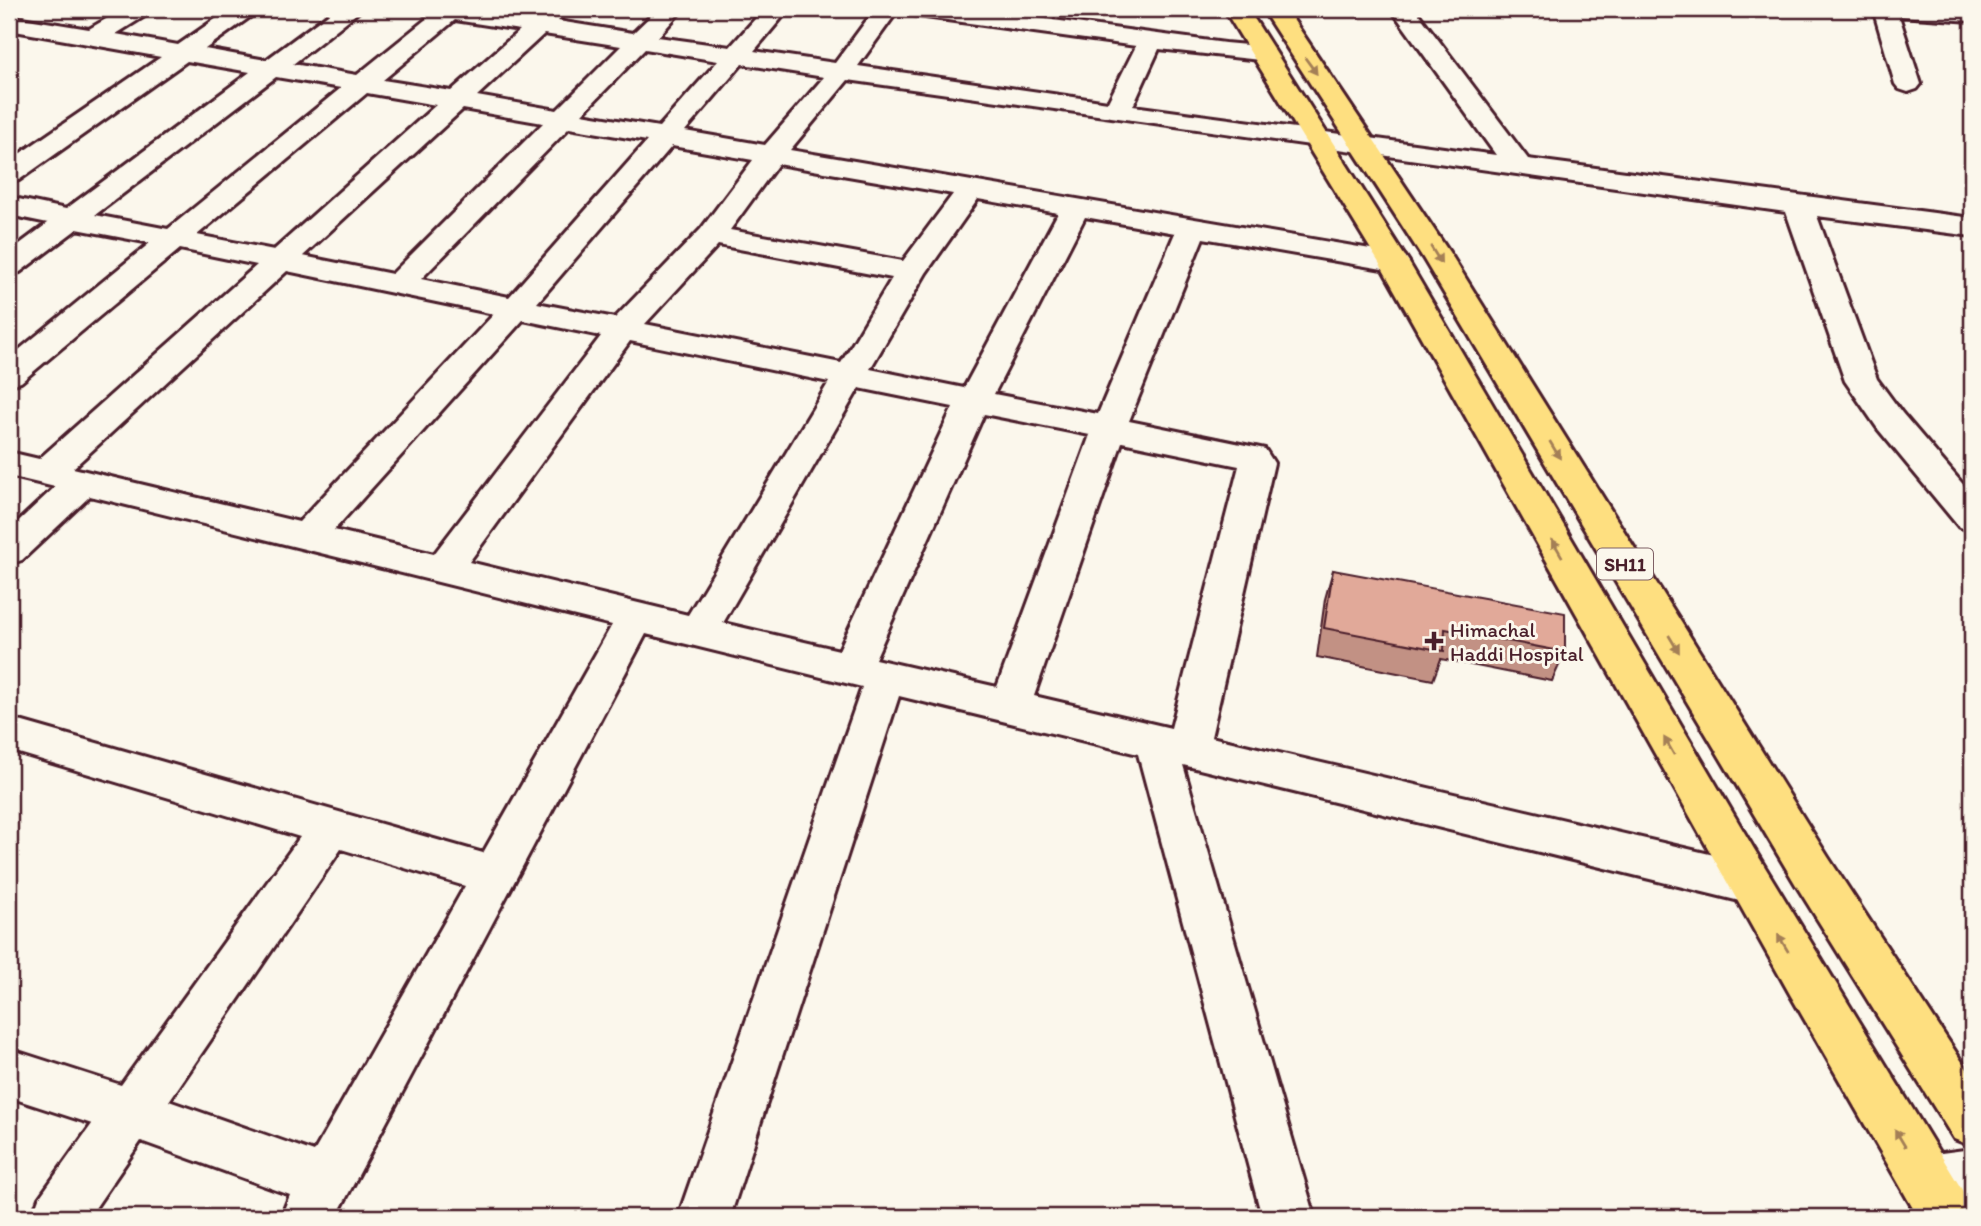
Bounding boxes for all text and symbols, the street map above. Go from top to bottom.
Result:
one-way arrow [1303,57,1317,75]
one-way arrow [1430,246,1443,265]
one-way arrow [1549,440,1561,459]
one-way arrow [1551,538,1563,558]
road number: SH11 [1597,548,1653,580]
place label: Himachal Haddi Hospital [1450,617,1584,666]
marker: Himachal Haddi Hospital [1424,631,1444,651]
one-way arrow [1667,634,1680,653]
one-way arrow [1663,736,1675,755]
one-way arrow [1777,933,1790,952]
one-way arrow [1894,1128,1906,1147]

